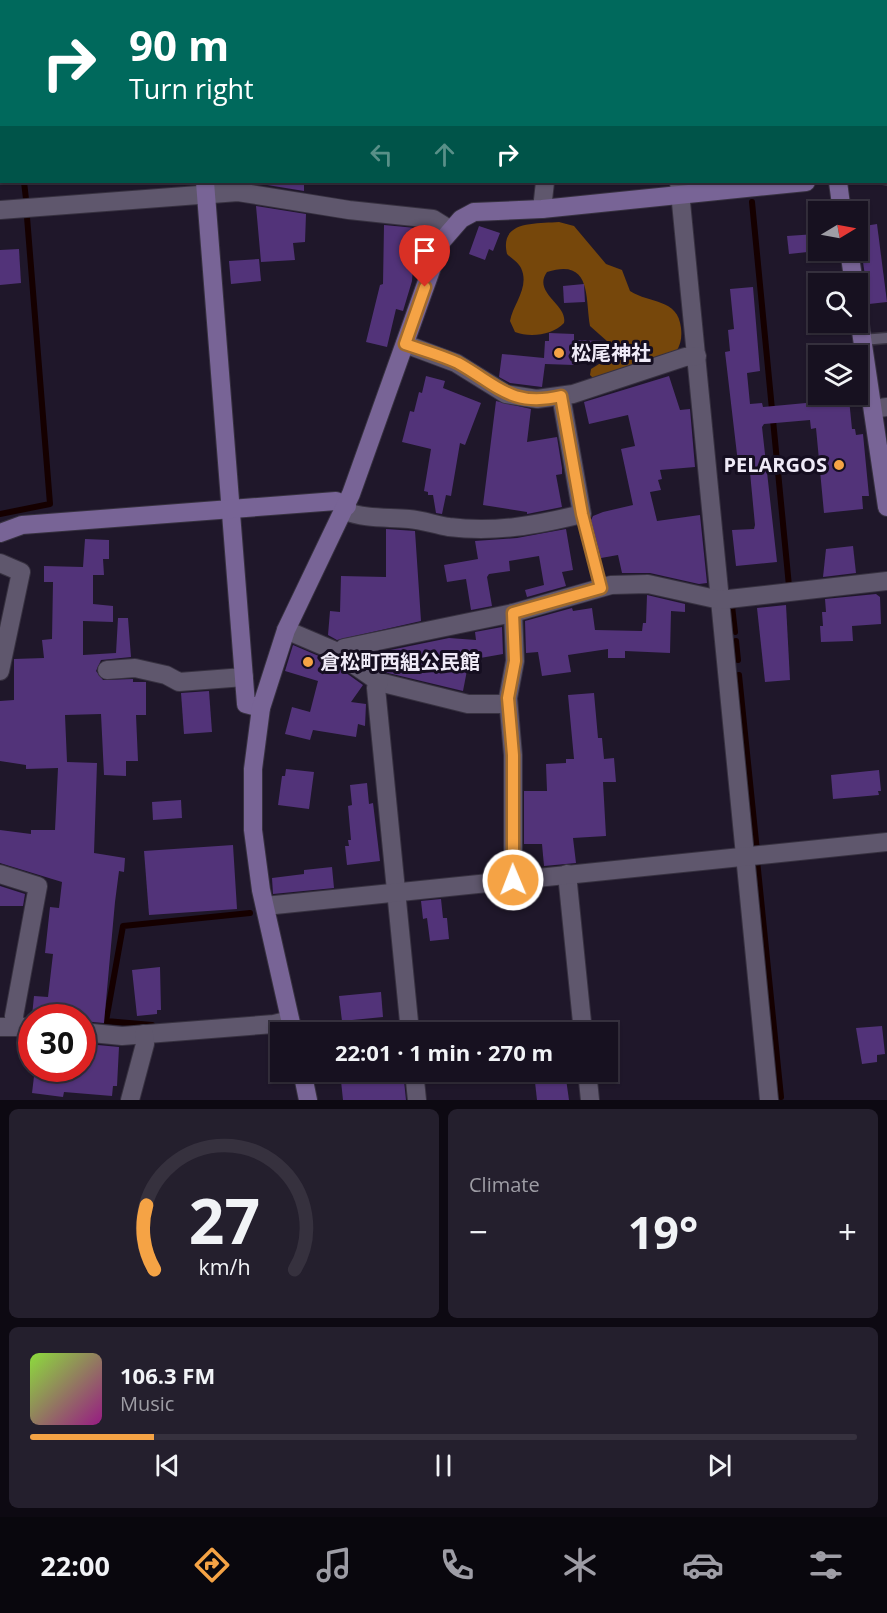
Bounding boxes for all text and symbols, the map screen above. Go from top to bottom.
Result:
text: 90 m [129,16,229,73]
icon: right [30,24,108,102]
text: Turn right [129,70,254,107]
icon: left [365,138,398,171]
icon: ahead [428,138,461,171]
icon: right [491,138,524,171]
north arrow [808,201,868,261]
map controls [808,201,868,405]
pin [399,225,450,287]
icon: arrive [408,234,441,267]
button: search [808,273,868,333]
place label: 松尾神社 [571,339,651,366]
button: layers [808,345,868,405]
marker: 松尾神社 [552,346,566,360]
place label: PELARGOS [724,451,827,478]
marker: PELARGOS [832,458,846,472]
place label: 倉松町西組公民館 [320,648,480,675]
marker: 倉松町西組公民館 [301,655,315,669]
position arrow [481,848,545,912]
speed limit sign: 30 [18,1004,96,1082]
text: 22:01 · 1 min · 270 m [335,1037,553,1067]
text: Climate [469,1171,540,1198]
text: 27 [188,1177,260,1262]
text: 19° [628,1201,698,1262]
text: − [469,1209,488,1254]
text: + [838,1209,857,1254]
text: km/h [198,1253,250,1282]
text: 106.3 FM [120,1360,215,1390]
text: Music [120,1390,174,1417]
icon: previous [151,1449,184,1482]
icon: pause [427,1449,460,1482]
icon: next [703,1449,736,1482]
icon: directions [191,1544,233,1586]
icon: music [313,1544,355,1586]
icon: phone [436,1544,478,1586]
icon: climate [559,1544,601,1586]
icon: car [682,1544,724,1586]
icon: filters [805,1544,847,1586]
text: 22:00 [40,1547,110,1584]

